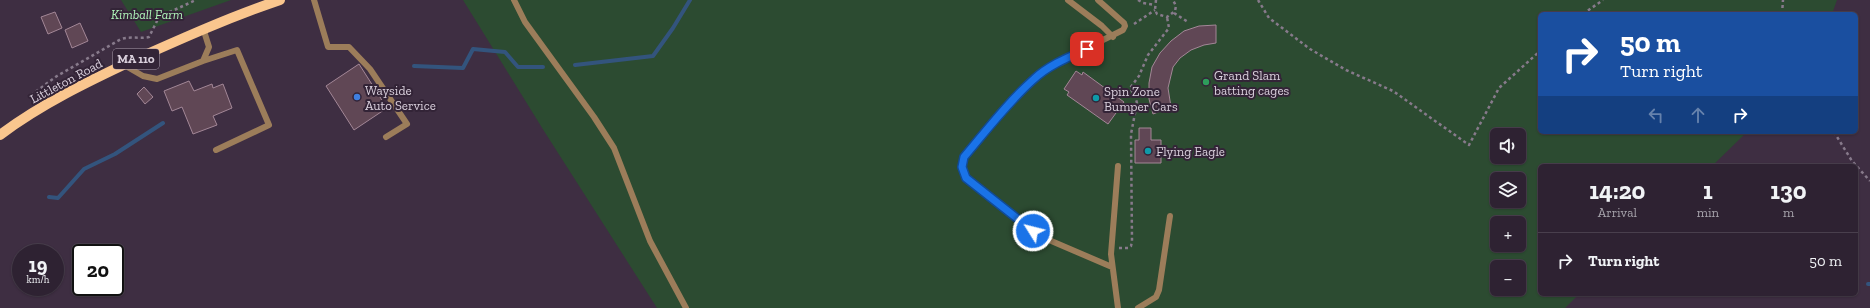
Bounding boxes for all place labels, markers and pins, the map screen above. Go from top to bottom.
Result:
pin [1070,32,1104,66]
place label: Grand Slam batting cages [1213,68,1290,98]
marker: Grand Slam batting cages [1201,77,1211,87]
place label: Wayside Auto Service [365,83,436,113]
place label: Spin Zone Bumper Cars [1104,84,1178,114]
marker: Wayside Auto Service [352,92,362,102]
marker: Spin Zone Bumper Cars [1091,93,1101,103]
place label: Flying Eagle [1156,144,1225,159]
marker: Flying Eagle [1143,146,1153,156]

